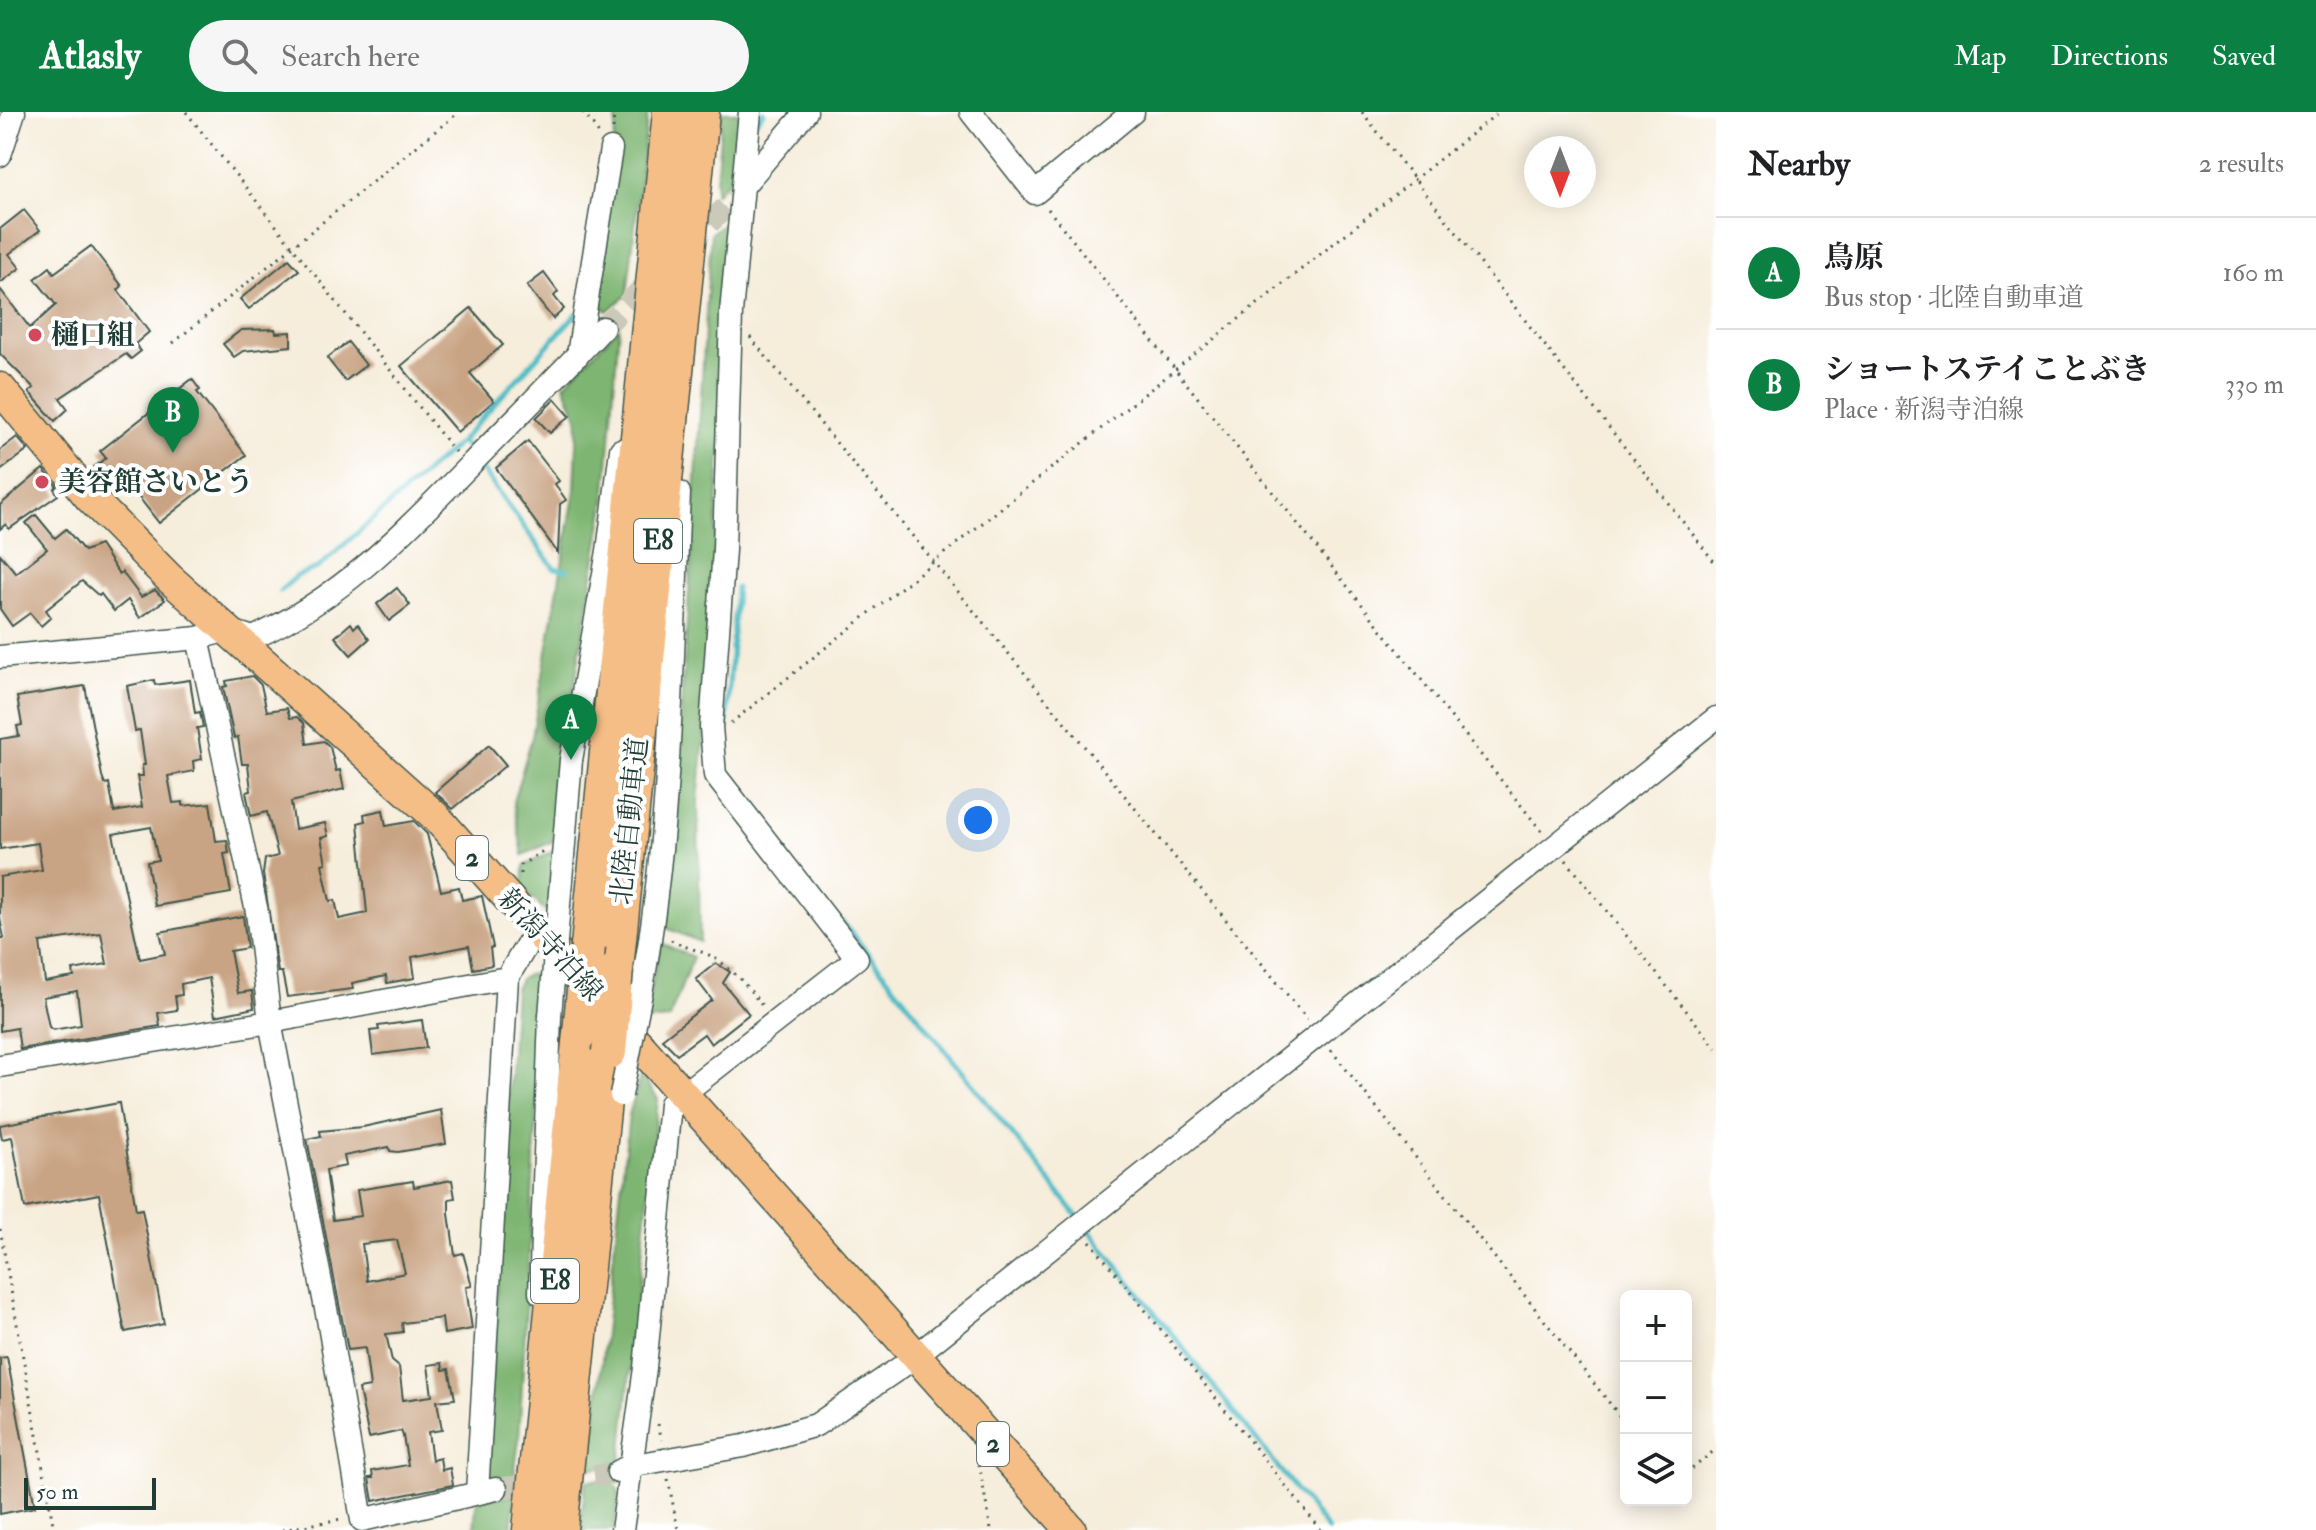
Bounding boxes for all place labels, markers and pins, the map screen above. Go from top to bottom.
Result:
place label: 樋口組 [51,318,135,353]
marker: 樋口組 [26,326,44,344]
pin: B [147,387,199,453]
place label: 美容館さいとう [58,465,254,500]
marker: 美容館さいとう [33,473,51,491]
pin: A [545,694,597,760]

